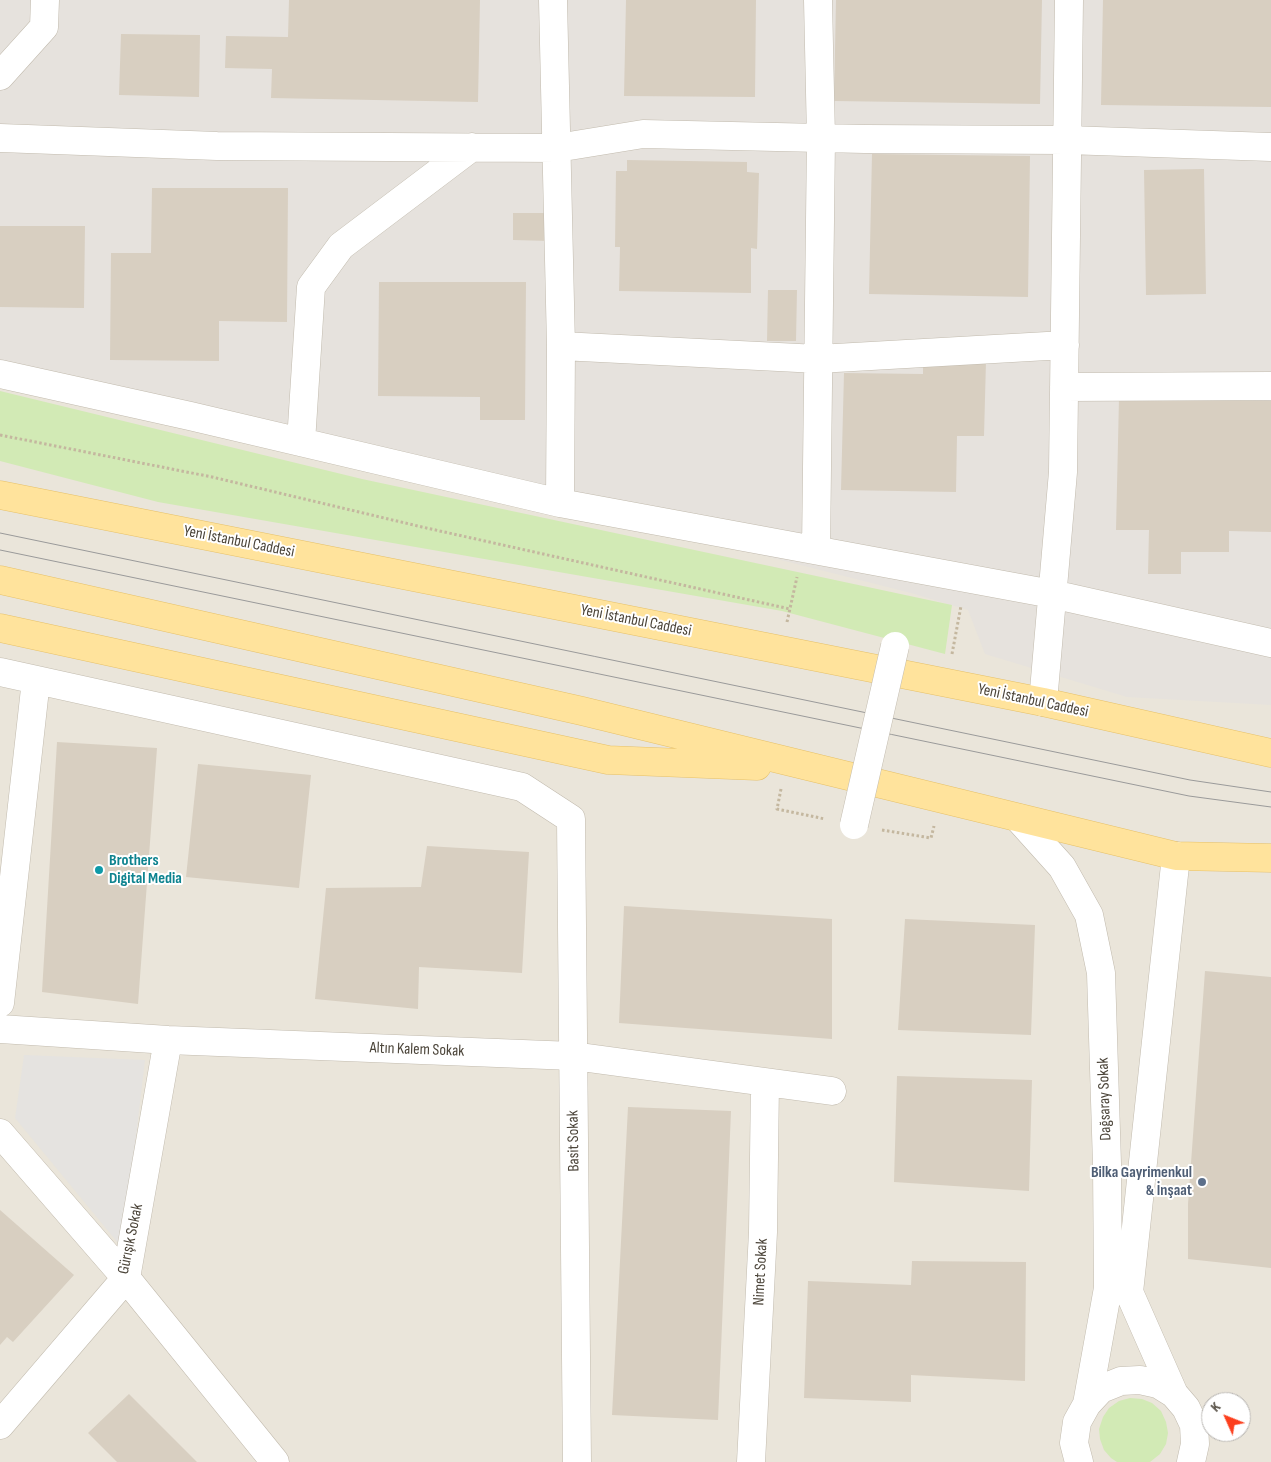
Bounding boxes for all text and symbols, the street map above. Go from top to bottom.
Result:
street label: Yeni İstanbul Caddesi [182,522,296,562]
street label: Yeni İstanbul Caddesi [579,601,693,641]
street label: Yeni İstanbul Caddesi [976,680,1090,722]
place label: Brothers Digital Media [109,851,182,889]
marker: Brothers Digital Media [93,864,105,876]
street label: Altın Kalem Sokak [369,1039,465,1061]
street label: Dağsaray Sokak [1094,1057,1116,1141]
street label: Basit Sokak [564,1110,584,1172]
place label: Bilka Gayrimenkul & İnşaat [1091,1163,1192,1201]
marker: Bilka Gayrimenkul & İnşaat [1196,1176,1208,1188]
street label: Gürışık Sokak [114,1202,148,1276]
street label: Nimet Sokak [750,1238,772,1306]
north arrow [1201,1392,1251,1442]
text: K [1207,1399,1224,1415]

